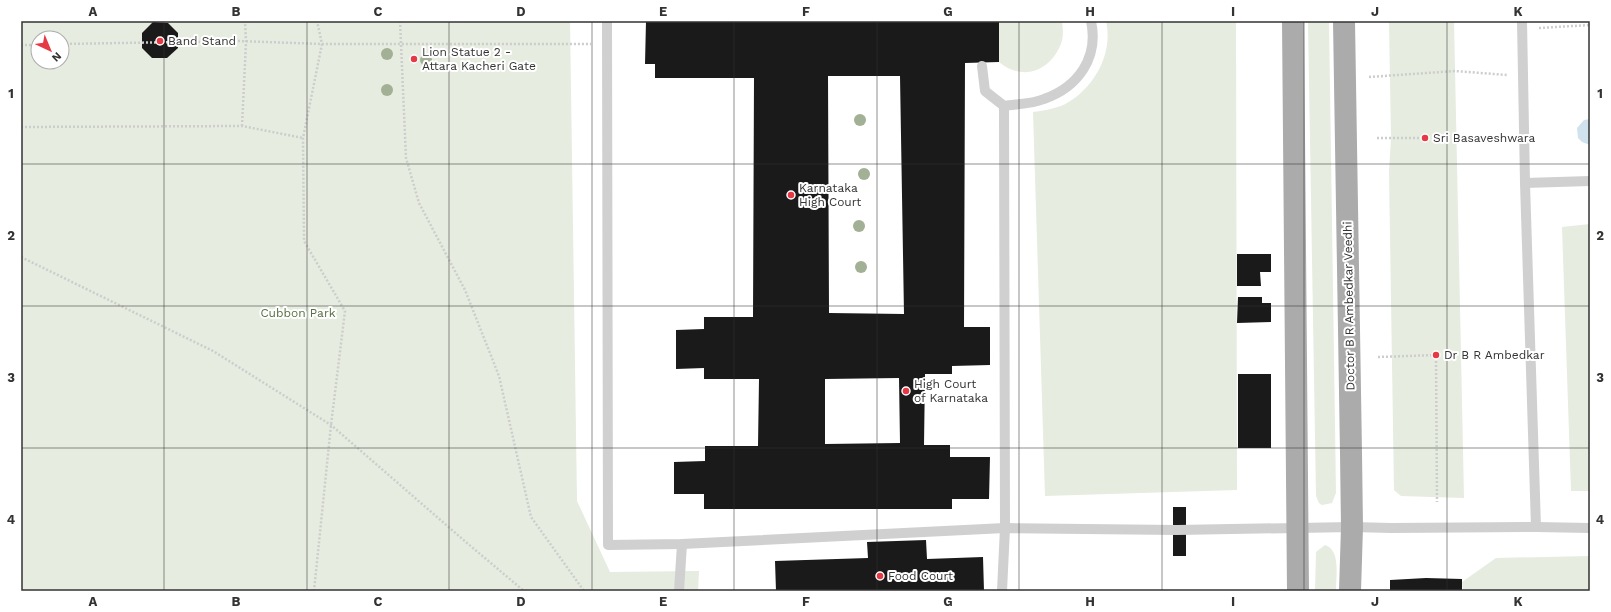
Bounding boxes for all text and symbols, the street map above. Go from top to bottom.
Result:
text: A [89,4,98,19]
text: B [232,4,241,19]
text: C [374,4,383,19]
text: D [516,4,526,19]
text: E [659,4,667,19]
text: F [802,4,810,19]
text: G [943,4,953,19]
text: H [1085,4,1095,19]
text: I [1231,4,1235,19]
text: J [1371,4,1379,19]
text: K [1513,4,1523,19]
north arrow [30,30,70,70]
place label: Band Stand [168,34,236,48]
marker: Band Stand [155,36,165,46]
place label: Lion Statue 2 - Attara Kacheri Gate [422,45,536,73]
text: N [49,49,64,64]
marker: Lion Statue 2 - Attara Kacheri Gate [409,54,419,64]
text: 1 [8,86,14,101]
text: 1 [1597,86,1603,101]
place label: Sri Basaveshwara [1433,131,1536,145]
marker: Sri Basaveshwara [1420,133,1430,143]
place label: Karnataka High Court [799,181,861,209]
marker: Karnataka High Court [786,190,796,200]
street label: Doctor B R Ambedkar Veedhi [1341,221,1357,391]
text: 2 [7,228,15,243]
text: 2 [1596,228,1604,243]
park label: Cubbon Park [260,306,336,320]
place label: Dr B R Ambedkar [1444,348,1545,362]
marker: Dr B R Ambedkar [1431,350,1441,360]
text: 3 [7,370,15,385]
text: 3 [1596,370,1604,385]
place label: High Court of Karnataka [914,377,988,405]
marker: High Court of Karnataka [901,386,911,396]
text: 4 [7,512,16,527]
text: 4 [1596,512,1605,527]
place label: Food Court [888,569,953,583]
marker: Food Court [875,571,885,581]
text: A [89,594,98,609]
text: B [232,594,241,609]
text: C [374,594,383,609]
text: D [516,594,526,609]
text: E [659,594,667,609]
text: F [802,594,810,609]
text: G [943,594,953,609]
text: H [1085,594,1095,609]
text: I [1231,594,1235,609]
text: J [1371,594,1379,609]
text: K [1513,594,1523,609]

